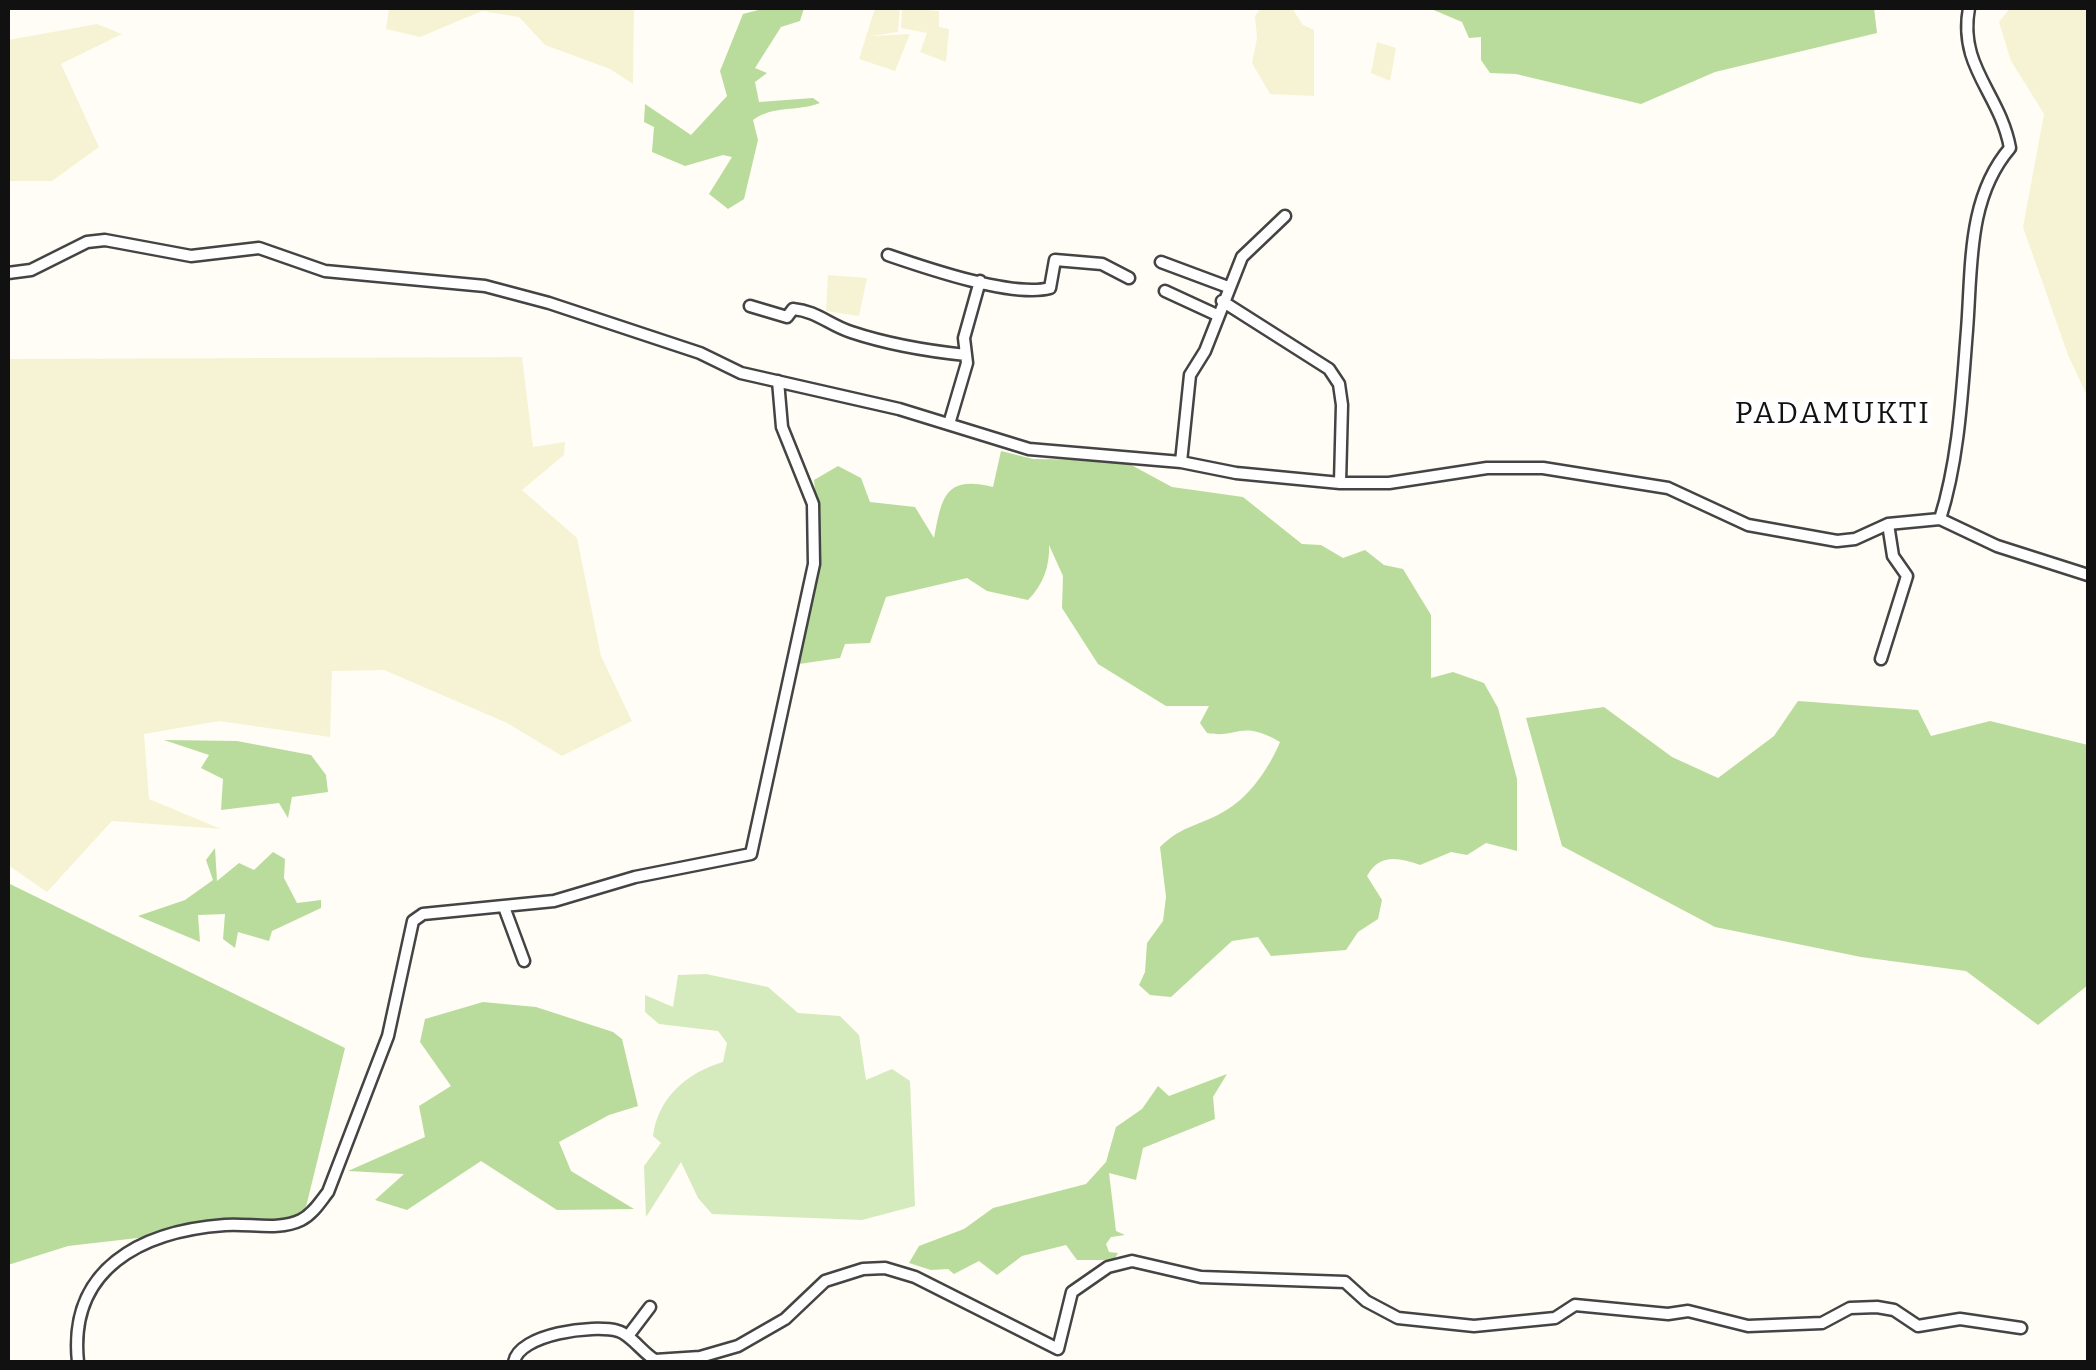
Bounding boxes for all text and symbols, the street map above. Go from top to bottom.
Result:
district label: PADAMUKTI [1735,397,1931,433]

